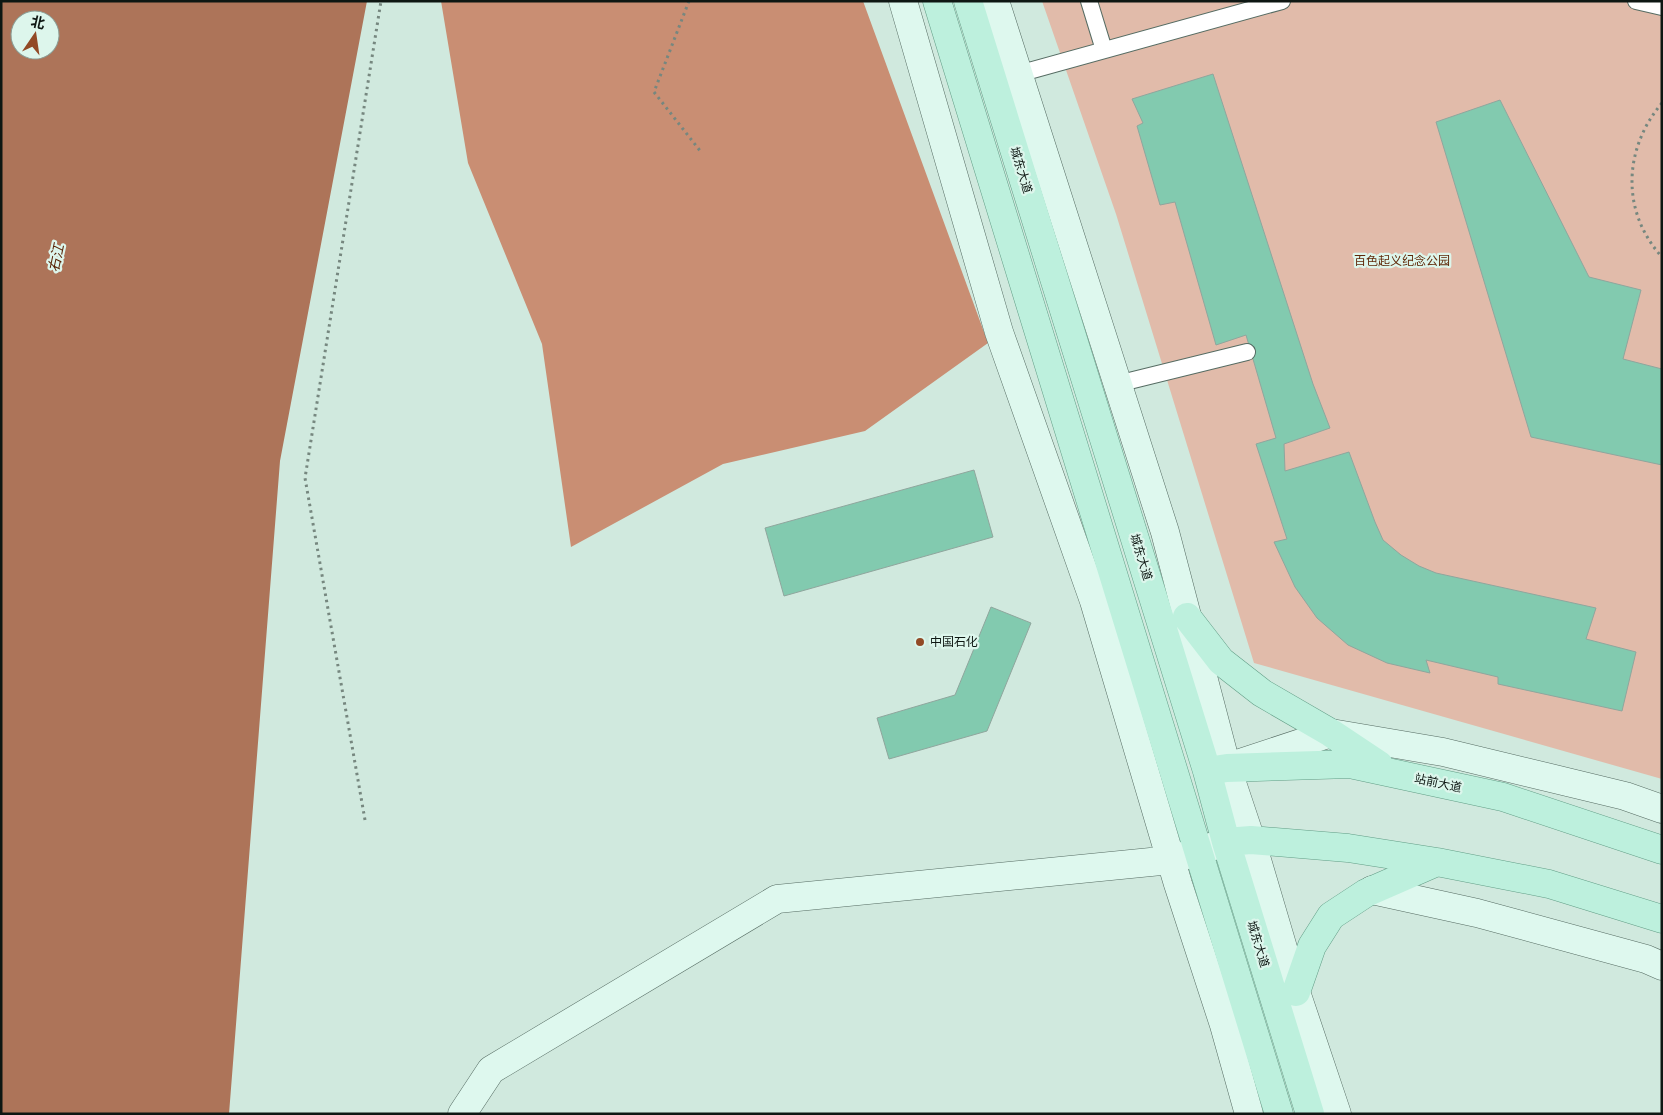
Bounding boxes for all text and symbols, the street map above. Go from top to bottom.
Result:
north arrow [10,10,60,60]
text: 北 [29,13,47,32]
street label: 城东大道 [1007,145,1035,195]
water label: 右江 [45,241,67,273]
park label: 百色起义纪念公园 [1354,254,1450,268]
street label: 城东大道 [1127,532,1155,582]
place label: 中国石化 [930,635,978,649]
marker: 中国石化 [914,636,926,648]
street label: 站前大道 [1413,771,1463,795]
street label: 城东大道 [1244,919,1272,969]

